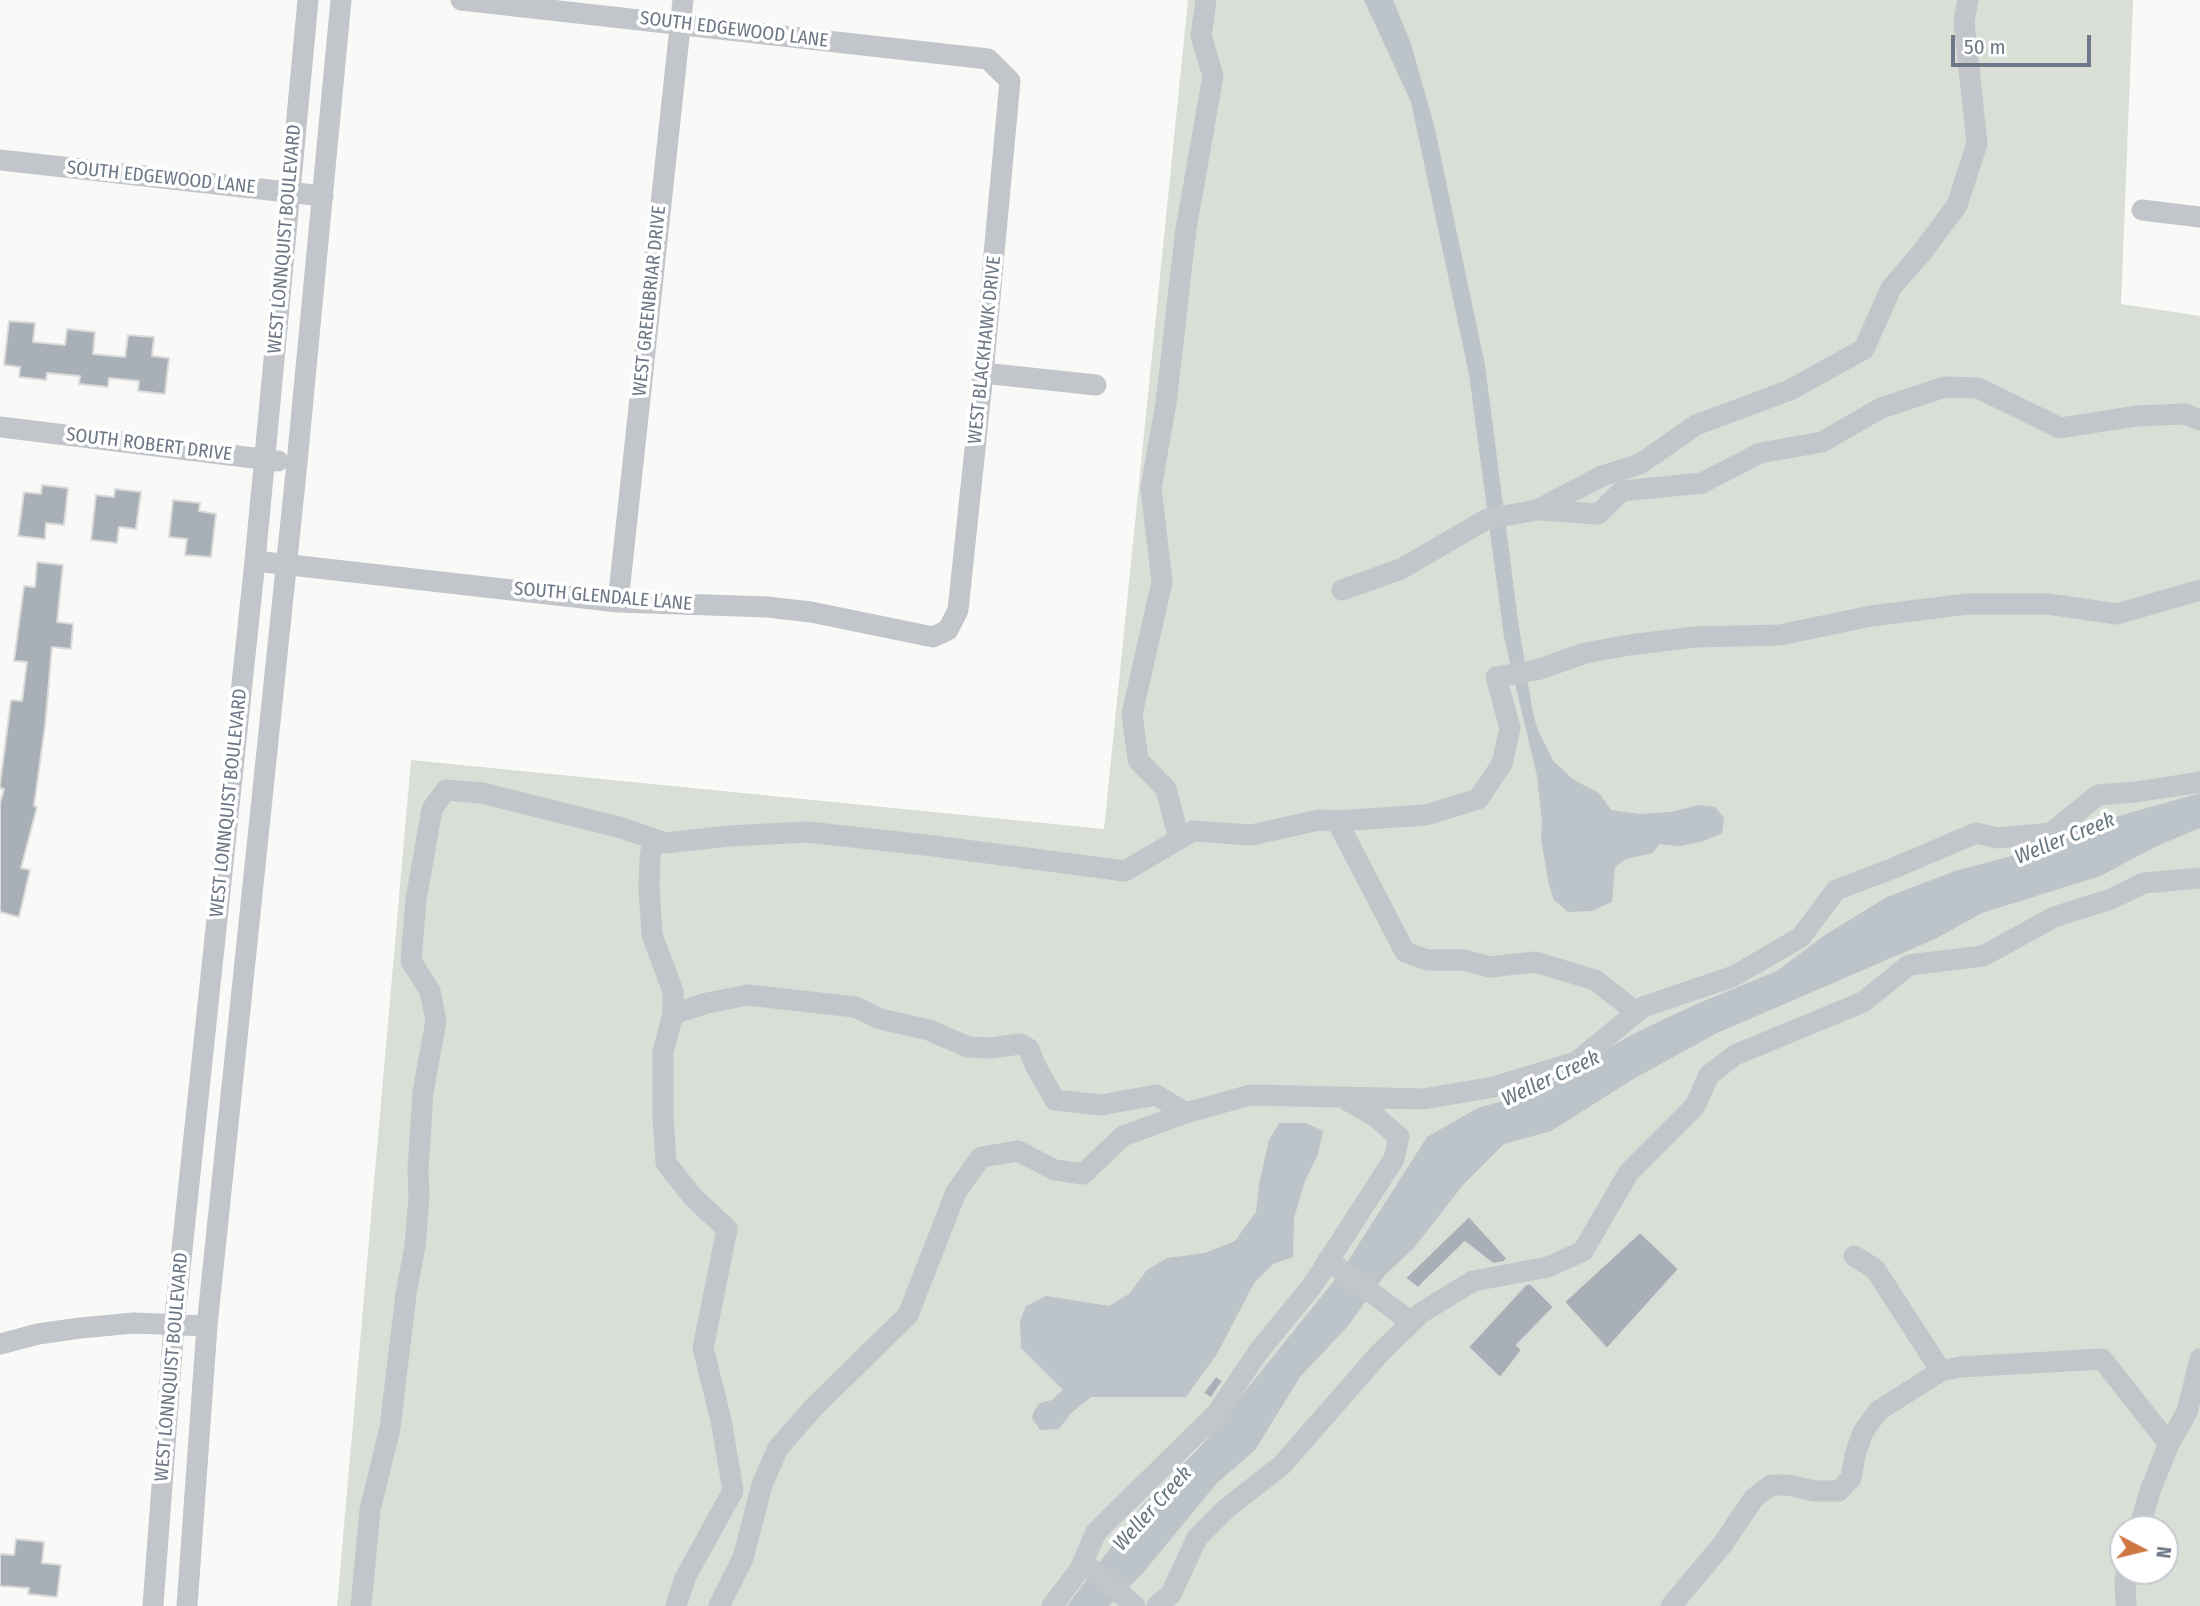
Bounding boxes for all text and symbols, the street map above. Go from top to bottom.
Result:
street label: SOUTH EDGEWOOD LANE [639,7,829,53]
scale bar [1955,21,2095,65]
text: 50 m [1964,34,2006,60]
street label: WEST LONNQUIST BOULEVARD [264,124,306,354]
street label: SOUTH EDGEWOOD LANE [66,157,256,199]
street label: WEST GREENBRIAR DRIVE [629,205,671,397]
street label: WEST BLACKHAWK DRIVE [964,255,1006,445]
street label: SOUTH ROBERT DRIVE [65,424,233,466]
street label: SOUTH GLENDALE LANE [513,578,693,616]
street label: WEST LONNQUIST BOULEVARD [206,688,252,918]
water label: Weller Creek [2011,808,2119,870]
water label: Weller Creek [1498,1045,1604,1113]
street label: WEST LONNQUIST BOULEVARD [151,1252,193,1482]
water label: Weller Creek [1108,1461,1198,1557]
north arrow [2109,1515,2179,1585]
text: N [2151,1545,2175,1559]

